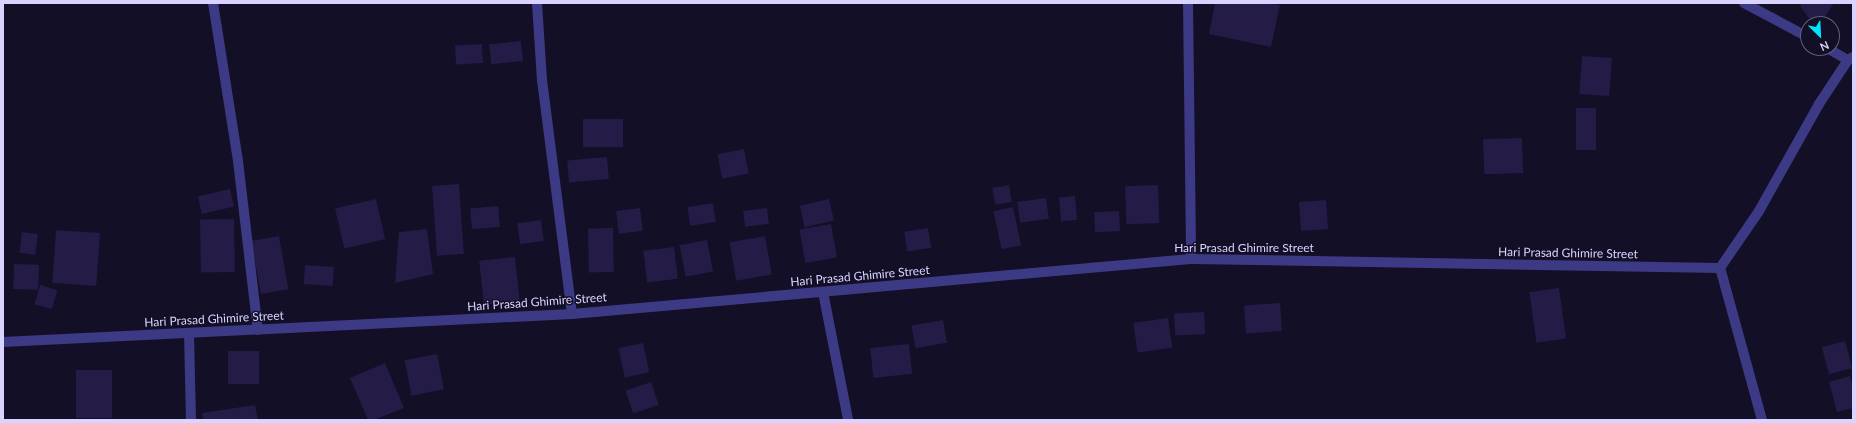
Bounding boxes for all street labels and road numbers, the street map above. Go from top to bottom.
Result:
street label: Hari Prasad Ghimire Street [1174,241,1314,255]
street label: Hari Prasad Ghimire Street [1498,245,1638,261]
street label: Hari Prasad Ghimire Street [790,263,930,289]
street label: Hari Prasad Ghimire Street [467,290,607,314]
street label: Hari Prasad Ghimire Street [144,308,284,330]

